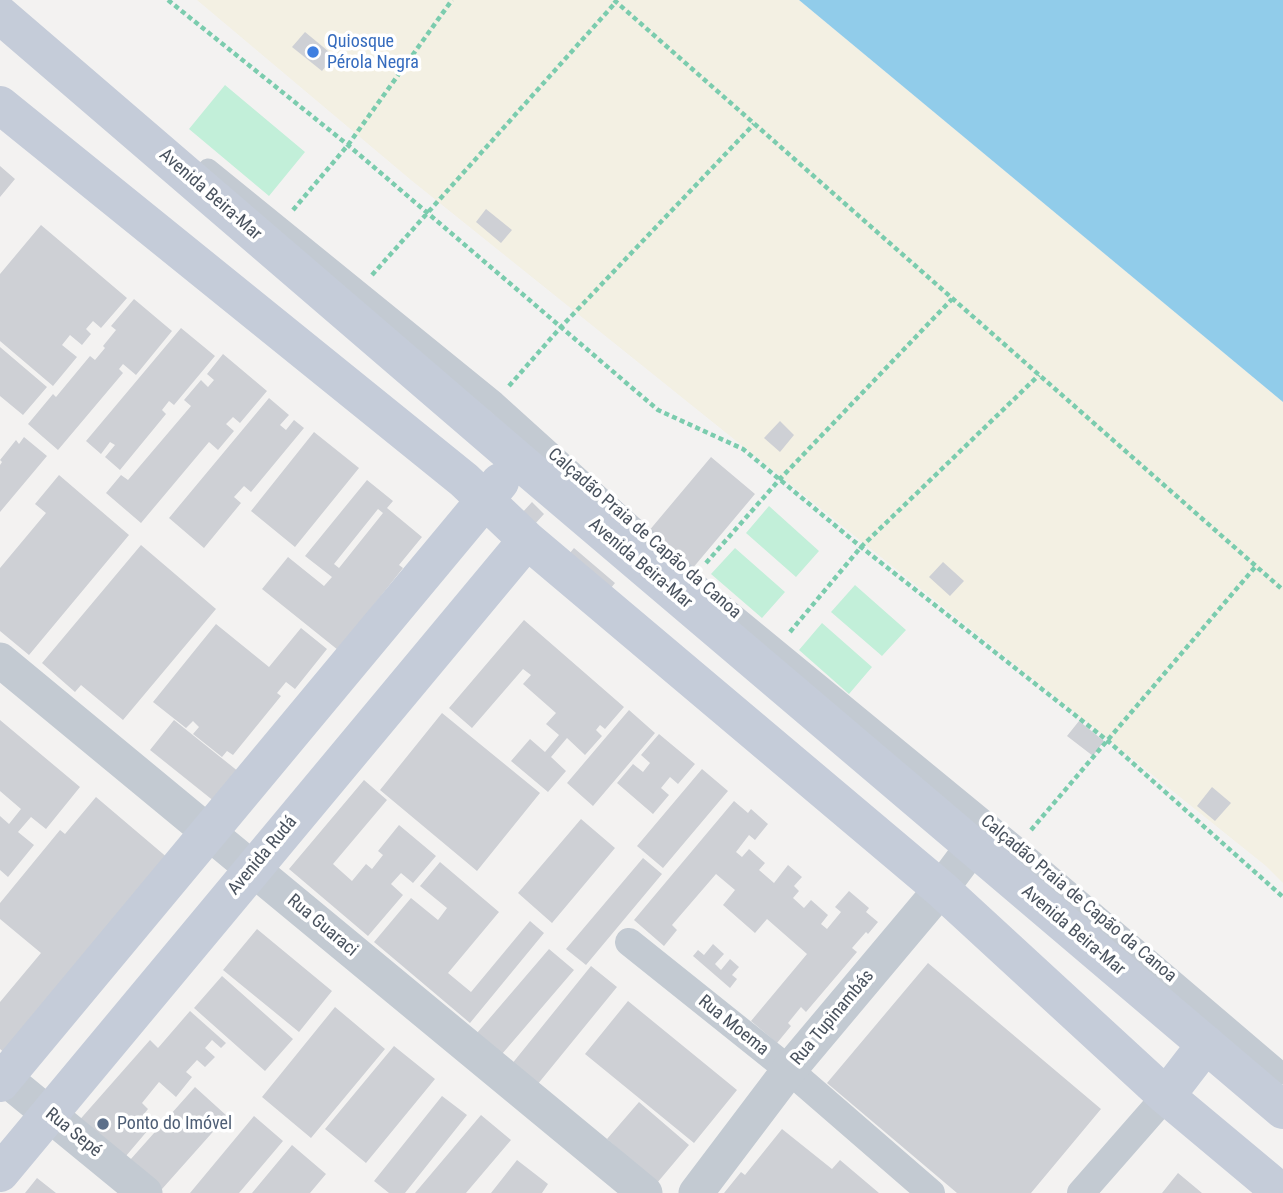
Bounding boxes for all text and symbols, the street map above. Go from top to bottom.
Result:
place label: Quiosque Pérola Negra [327,31,419,74]
marker: Quiosque Pérola Negra [305,44,321,60]
street label: Avenida Beira-Mar [154,145,266,245]
street label: Calçadão Praia de Capão da Canoa [543,444,745,624]
street label: Avenida Beira-Mar [584,514,696,614]
street label: Calçadão Praia de Capão da Canoa [976,811,1180,987]
street label: Avenida Rudá [224,812,302,900]
street label: Avenida Beira-Mar [1017,881,1129,981]
street label: Rua Guaraci [282,890,362,962]
street label: Rua Tupinambás [787,966,879,1070]
street label: Rua Moema [693,991,773,1061]
street label: Rua Sepé [41,1104,105,1162]
place label: Ponto do Imóvel [117,1113,232,1135]
marker: Ponto do Imóvel [95,1116,111,1132]

